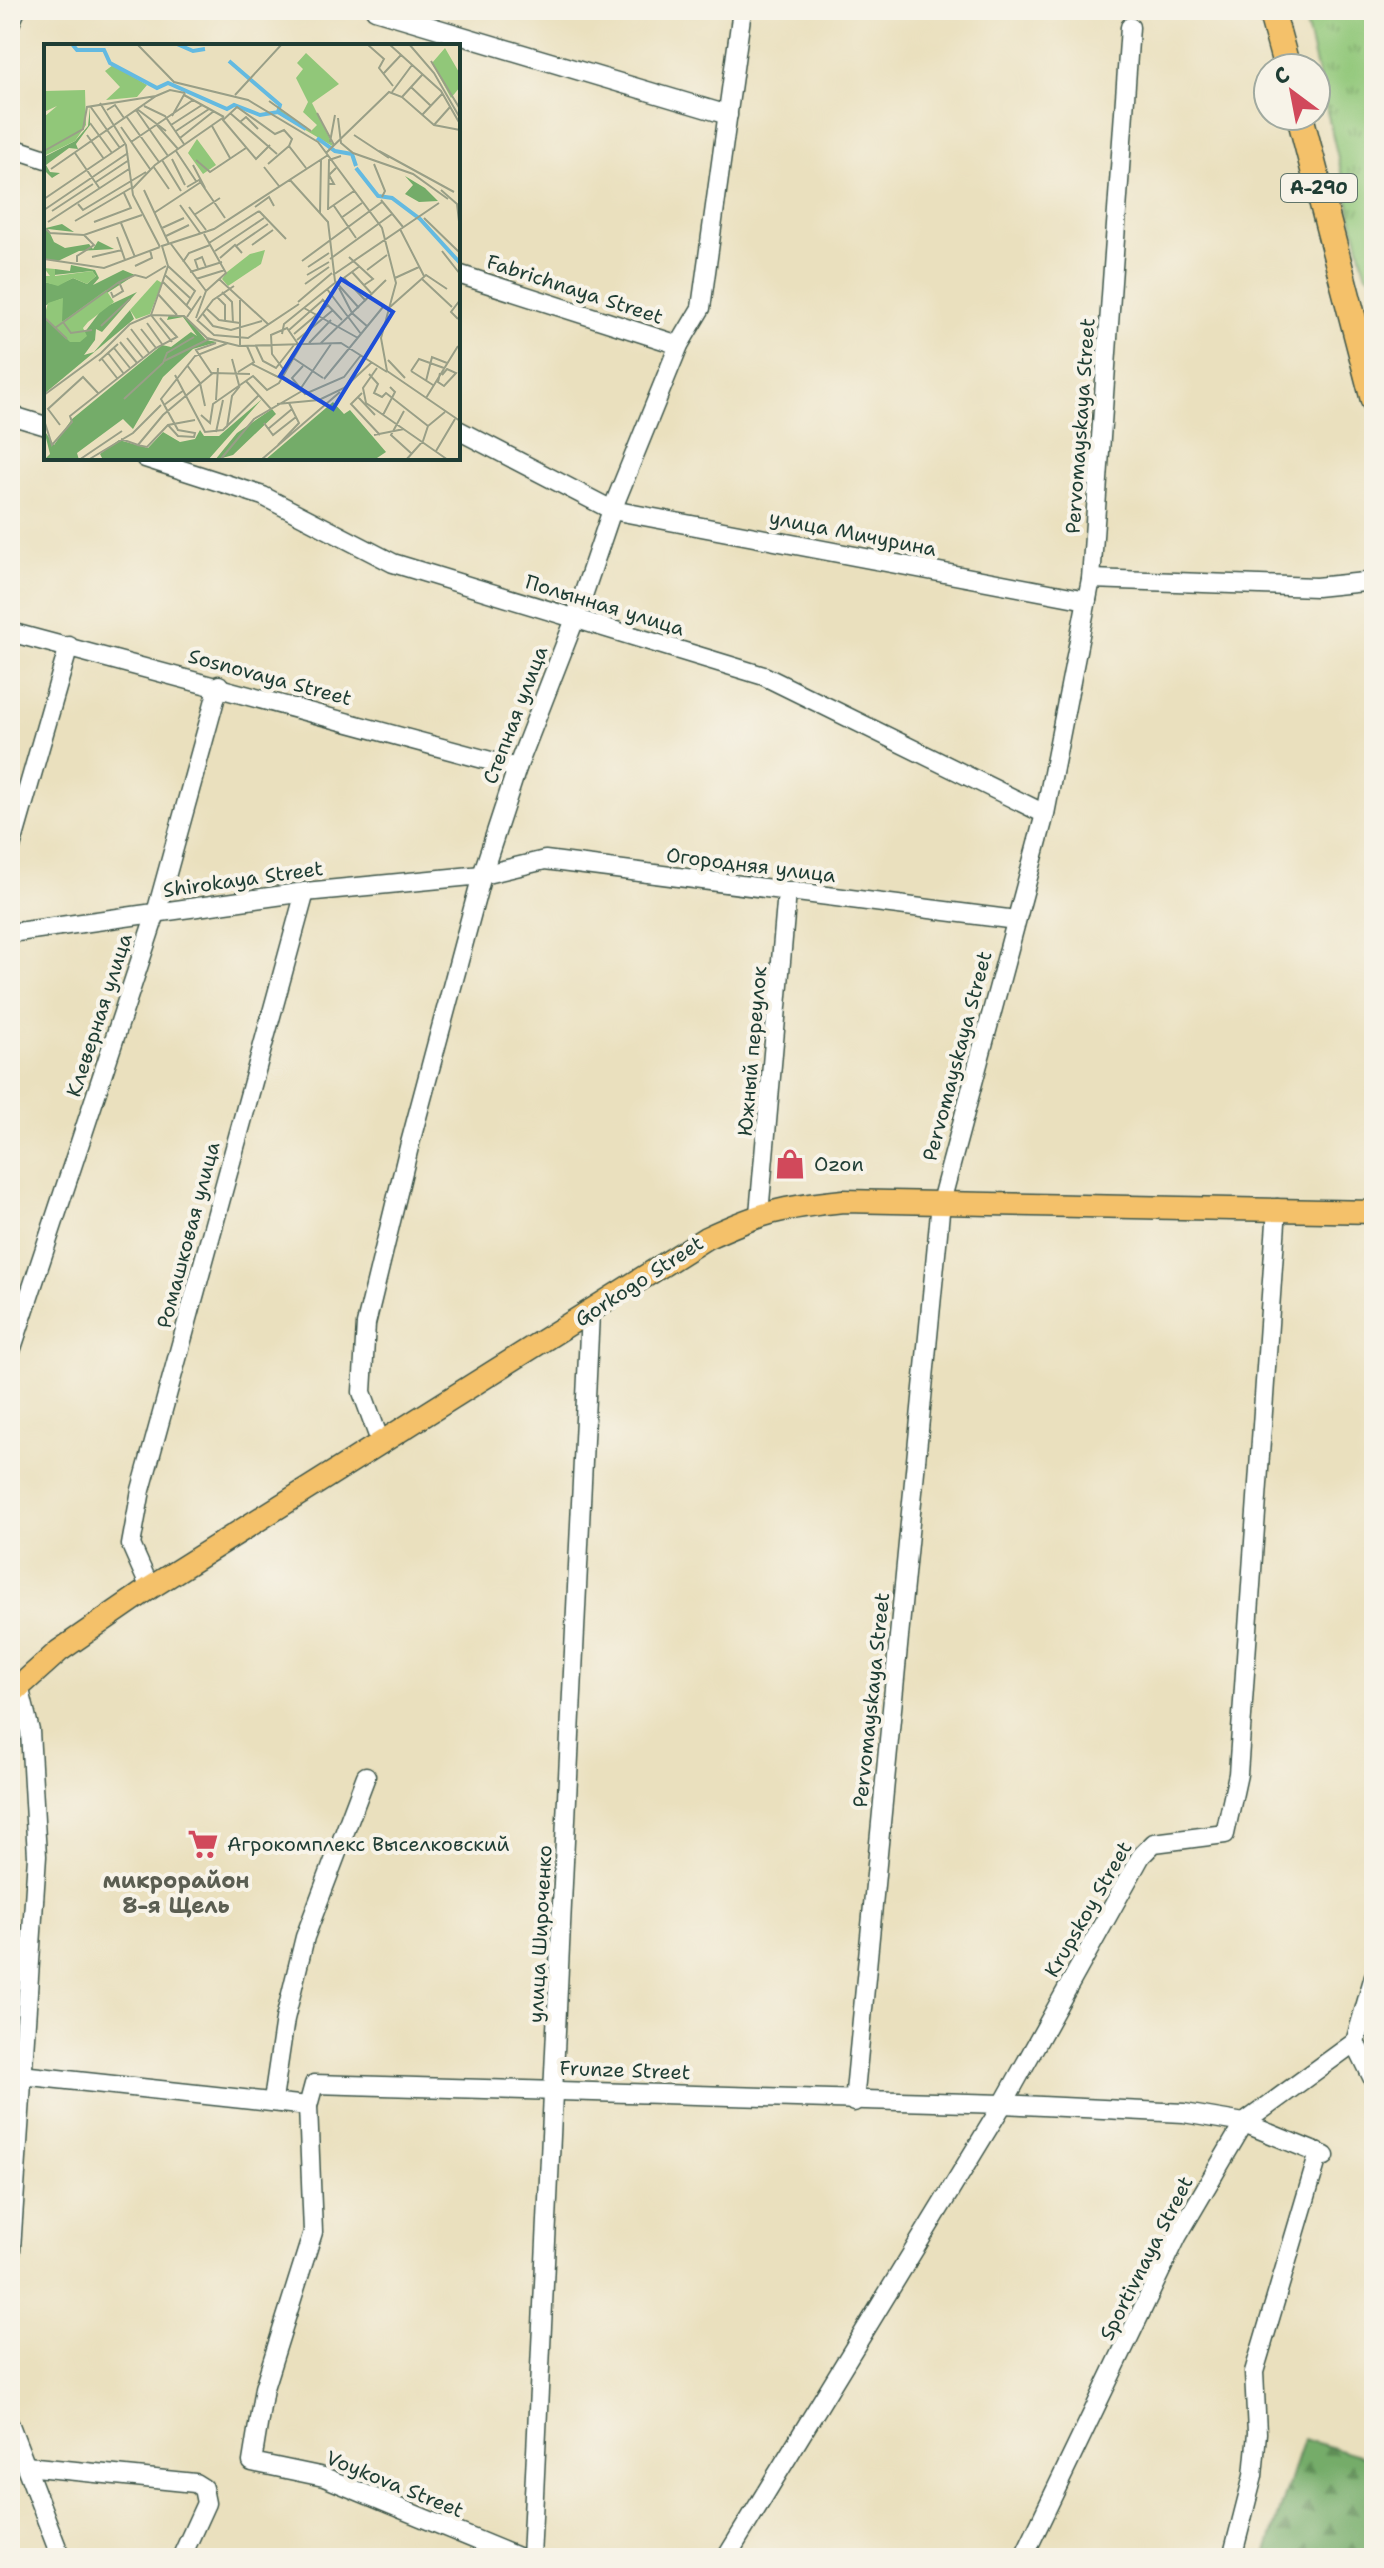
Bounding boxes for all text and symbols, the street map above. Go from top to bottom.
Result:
inset map [44,44,460,460]
north arrow [1252,52,1332,132]
text: С [1268,60,1295,91]
road number: А-290 [1281,174,1357,202]
street label: Fabrichnaya Street [483,248,667,330]
street label: Pervomayskaya Street [1059,317,1101,535]
street label: улица Мичурина [767,504,939,562]
street label: Полынная улица [522,568,688,642]
street label: Степная улица [477,642,553,788]
street label: Sosnovaya Street [185,643,355,711]
street label: Огородняя улица [665,842,838,888]
street label: Shirokaya Street [161,855,325,903]
street label: Клеверная улица [60,929,138,1100]
street label: Pervomayskaya Street [916,948,998,1164]
street label: Южный переулок [732,965,772,1137]
street label: Ромашковая улица [151,1138,226,1331]
shop icon: Ozon [773,1147,807,1181]
place label: Ozon [814,1151,864,1177]
street label: Gorkogo Street [570,1230,708,1332]
street label: Pervomayskaya Street [847,1591,895,1809]
supermarket icon: Агрокомплекс Выселковский [186,1827,220,1861]
place label: Агрокомплекс Выселковский [227,1831,510,1857]
street label: Krupskoy Street [1039,1836,1137,1982]
street label: улица Широченко [522,1844,558,2024]
district label: микрорайон 8-я Щель [103,1866,250,1920]
street label: Frunze Street [559,2055,691,2085]
street label: Sportivnaya Street [1093,2172,1199,2344]
street label: Voykova Street [322,2445,468,2523]

